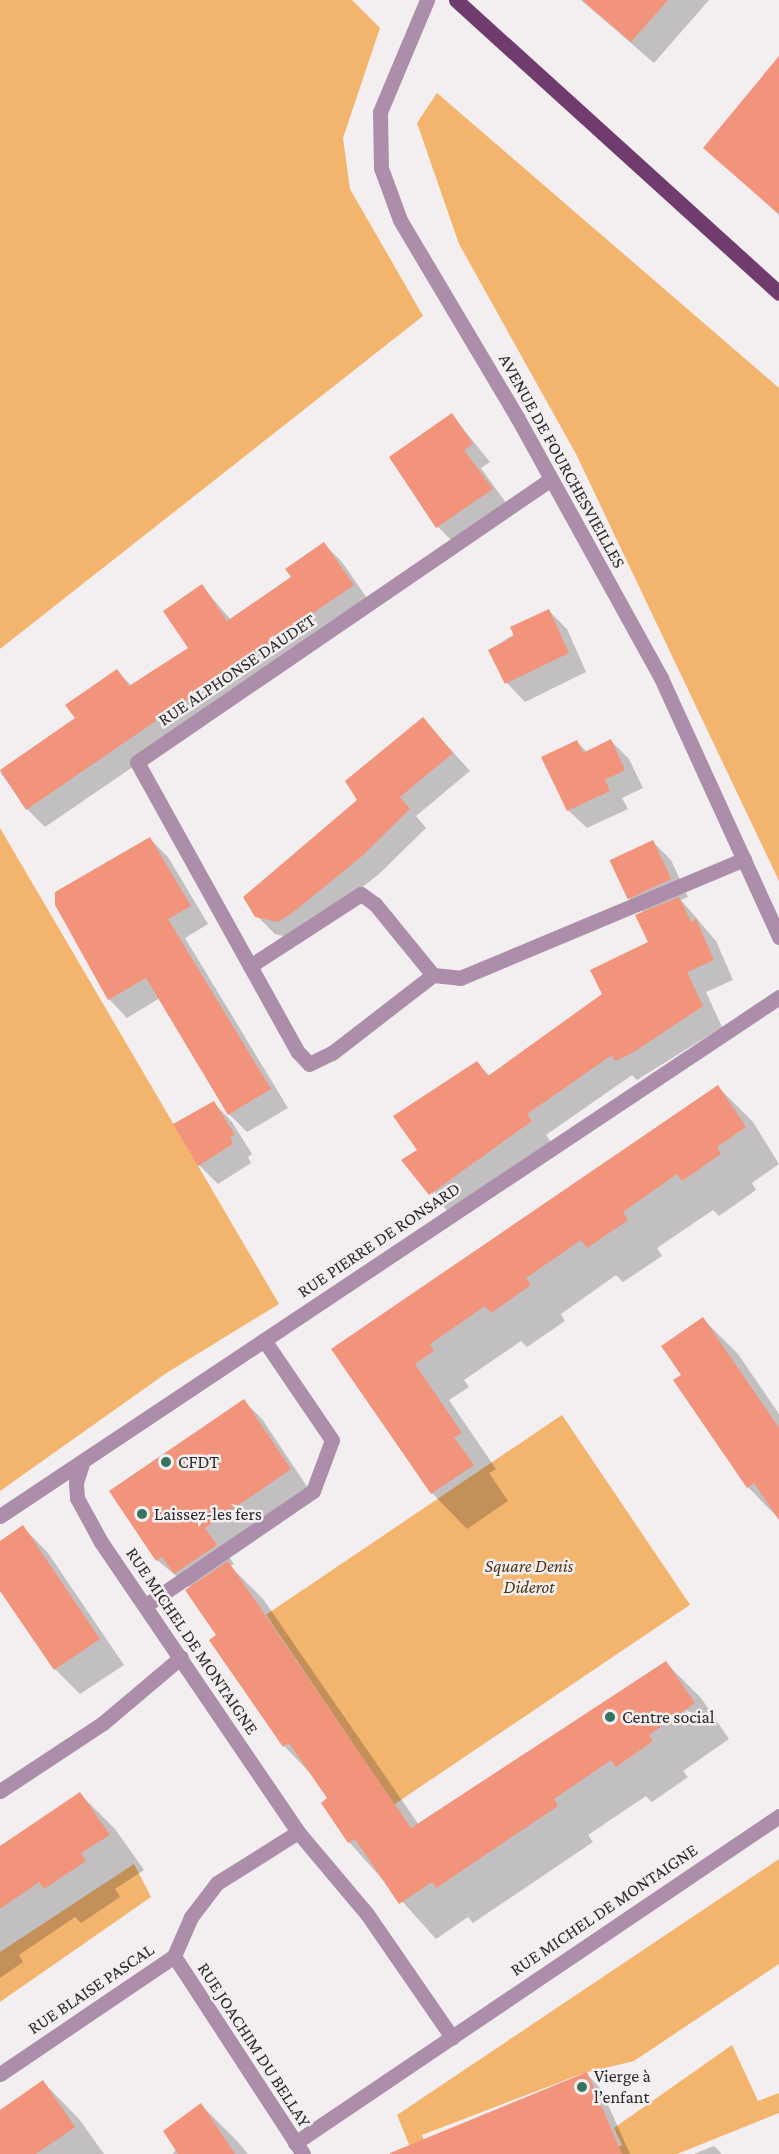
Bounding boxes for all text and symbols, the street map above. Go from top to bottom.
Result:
street label: AVENUE DE FOURCHESVIEILLES [494,350,630,572]
street label: RUE ALPHONSE DAUDET [154,609,320,731]
street label: RUE PIERRE DE RONSARD [294,1178,464,1302]
place label: CFDT [178,1451,219,1473]
marker: CFDT [159,1455,173,1469]
place label: Laissez-les fers [154,1503,262,1525]
marker: Laissez-les fers [135,1507,149,1521]
street label: RUE MICHEL DE MONTAIGNE [121,1543,263,1739]
park label: Square Denis Diderot [485,1556,573,1598]
place label: Centre social [622,1706,715,1728]
marker: Centre social [603,1710,617,1724]
street label: RUE MICHEL DE MONTAIGNE [506,1839,702,1981]
street label: RUE BLAISE PASCAL [24,1939,158,2039]
street label: RUE JOACHIM DU BELLAY [193,1959,315,2131]
place label: Vierge à l’enfant [594,2066,651,2108]
marker: Vierge à l’enfant [575,2080,589,2094]

